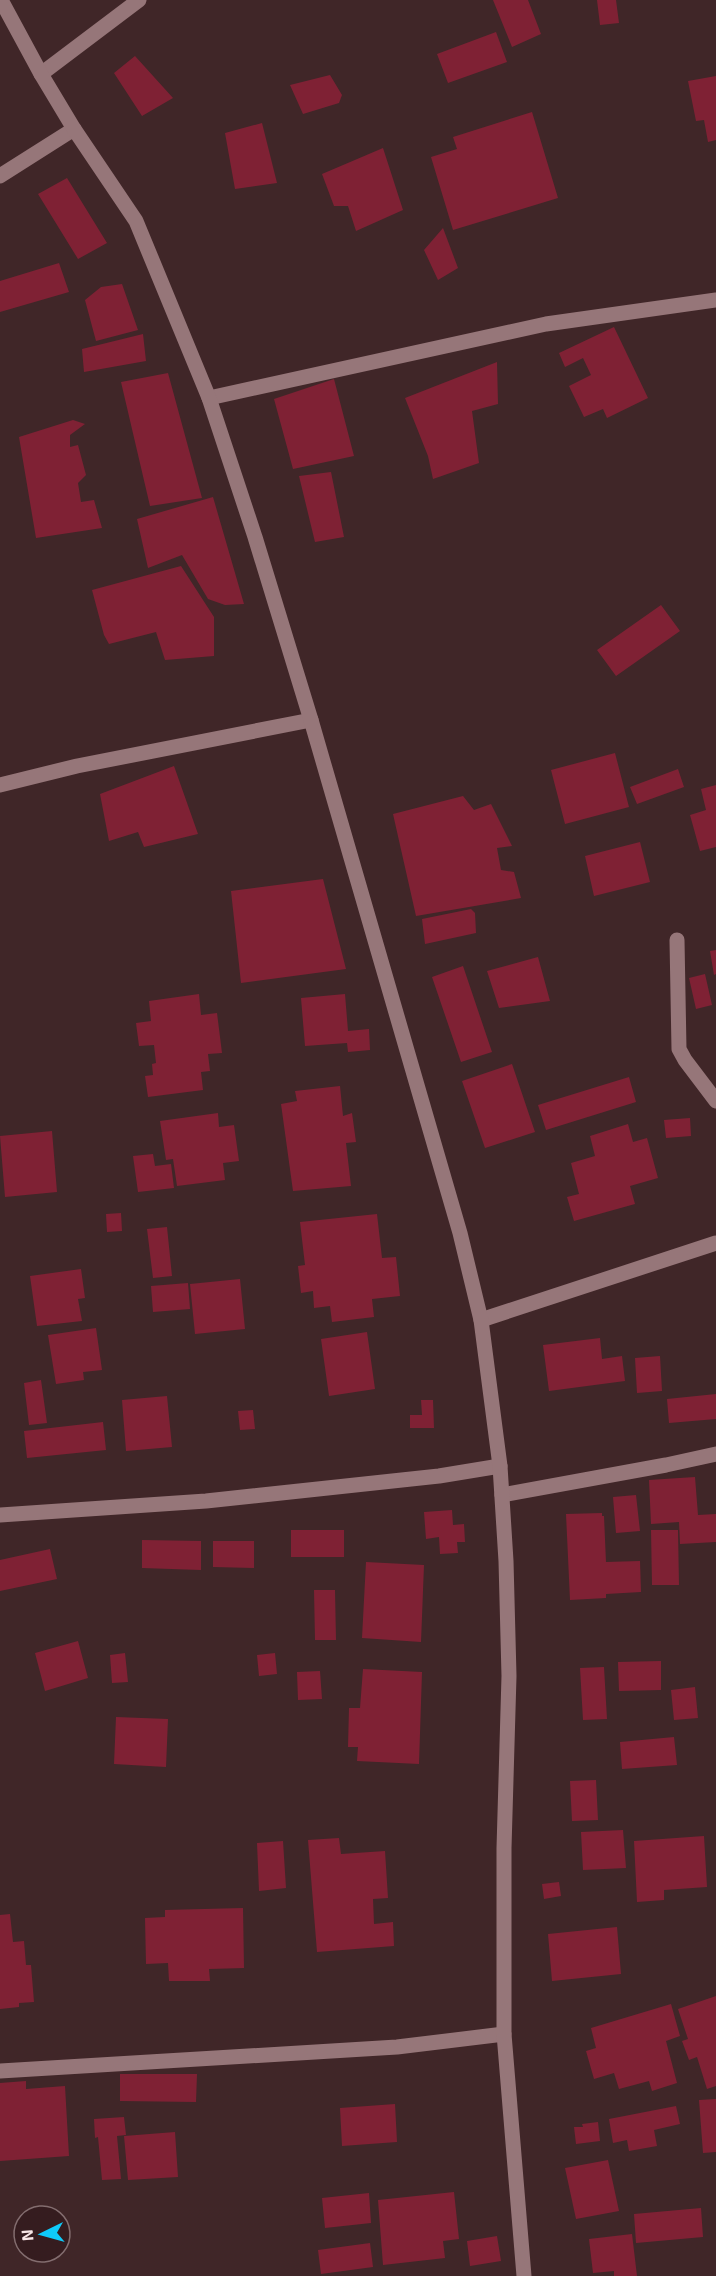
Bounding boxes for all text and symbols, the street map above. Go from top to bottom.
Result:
north arrow [12,2204,72,2264]
text: N [17,2229,37,2242]

